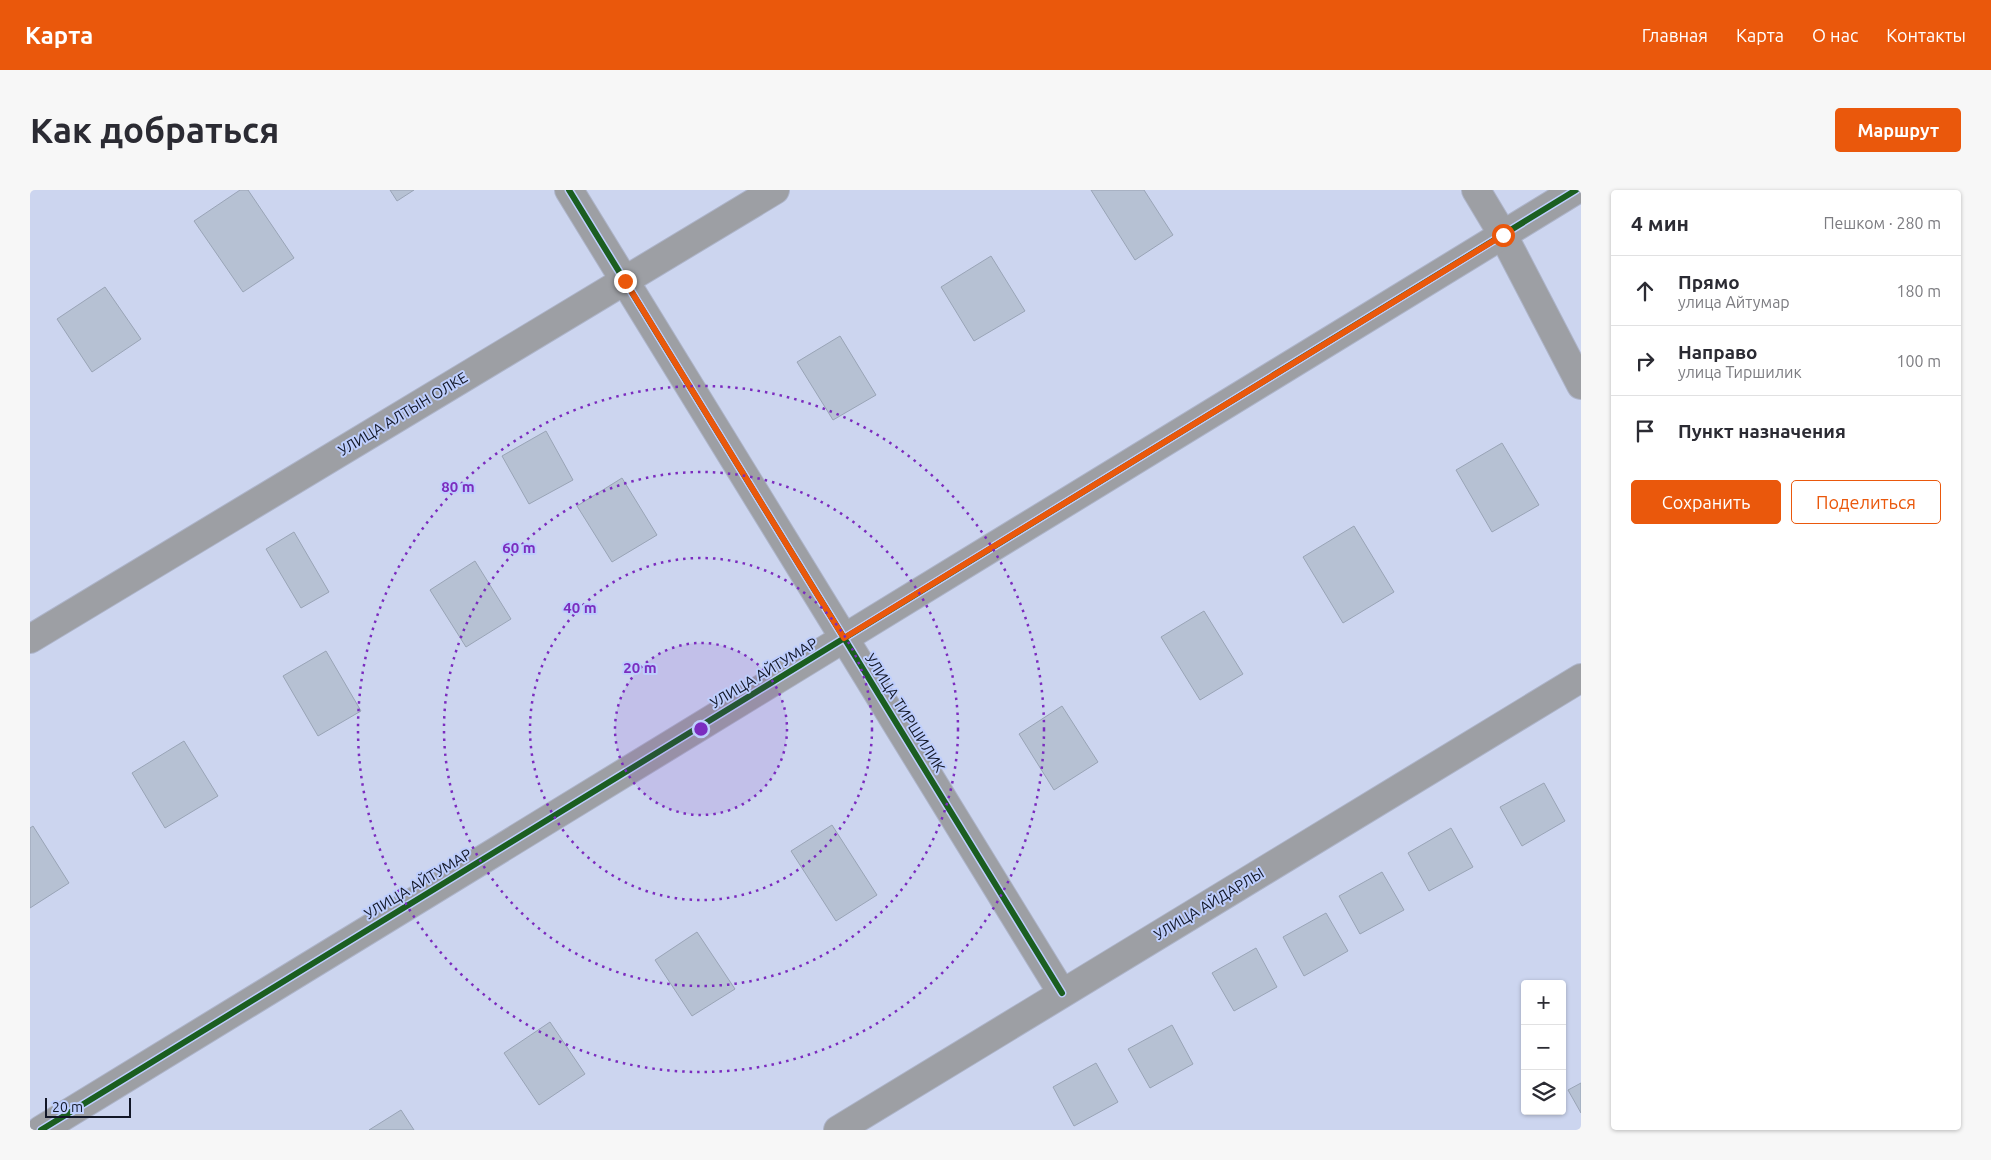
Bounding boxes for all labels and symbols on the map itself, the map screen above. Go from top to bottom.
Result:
route start [1492,224,1515,247]
route end [614,270,637,293]
street label: УЛИЦА АЛТЫН ОЛКЕ [335,368,470,459]
text: 80 m [441,478,475,495]
text: 60 m [502,539,536,556]
text: 40 m [563,599,597,616]
street label: УЛИЦА АЙТУМАР [707,634,820,711]
street label: УЛИЦА ТИРШИЛИК [862,650,949,775]
text: 20 m [623,659,657,676]
centre of rings [692,720,710,738]
street label: УЛИЦА АЙТУМАР [361,845,474,922]
street label: УЛИЦА АЙДАРЛЫ [1151,864,1267,943]
scale bar [45,1095,131,1118]

